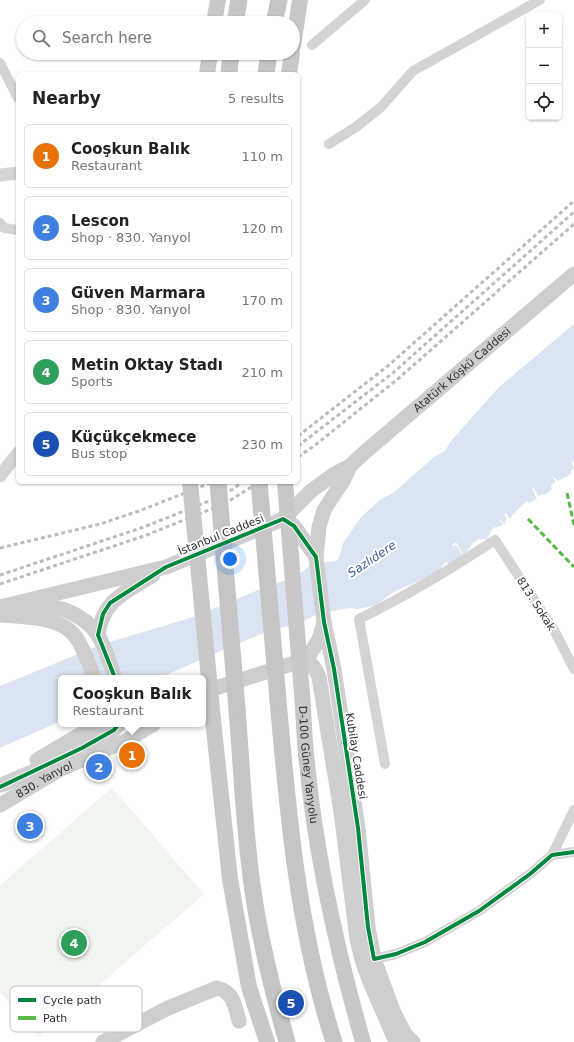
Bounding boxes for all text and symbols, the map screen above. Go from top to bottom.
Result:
map controls [526,12,562,120]
button: + [526,12,562,48]
search box [16,16,300,60]
icon: search [30,27,52,49]
text: Search here [62,29,152,47]
button: − [526,48,562,84]
button: locate [526,84,562,120]
text: Nearby [32,88,101,108]
text: 5 results [228,91,284,106]
text: Cooşkun Balık [71,140,190,158]
text: 1 [41,149,51,164]
text: 110 m [241,149,283,164]
text: Restaurant [71,158,142,173]
text: Lescon [71,212,130,230]
text: 2 [41,221,51,236]
text: 120 m [241,221,283,236]
text: Shop · 830. Yanyol [71,230,191,245]
text: Güven Marmara [71,284,206,302]
text: 3 [41,293,51,308]
text: 170 m [241,293,283,308]
text: Shop · 830. Yanyol [71,302,191,317]
street label: Atatürk Köşkü Caddesi [411,324,513,415]
text: Metin Oktay Stadı [71,356,223,374]
text: 4 [41,365,51,380]
text: 210 m [241,365,283,380]
text: Sports [71,374,113,389]
text: Küçükçekmece [71,428,197,446]
text: 5 [41,437,51,452]
text: 230 m [241,437,283,452]
text: Bus stop [71,446,127,461]
street label: İstanbul Caddesi [176,512,266,558]
water label: Sazlıdere [345,538,399,580]
your location [220,549,240,569]
street label: 813. Sokak [514,575,558,634]
popup [58,675,206,727]
text: Cooşkun Balık [73,685,191,703]
text: Restaurant [73,703,144,718]
street label: D-100 Güney Yanyolu [296,705,321,825]
street label: Kubilay Caddesi [343,712,369,800]
pin: 1 [119,740,145,770]
pin: 2 [86,752,112,782]
street label: 830. Yanyol [13,758,74,801]
pin: 3 [17,811,43,841]
pin: 4 [61,928,87,958]
legend [10,986,142,1032]
pin: 5 [278,988,304,1018]
text: Cycle path [43,994,102,1007]
text: Path [43,1012,67,1025]

